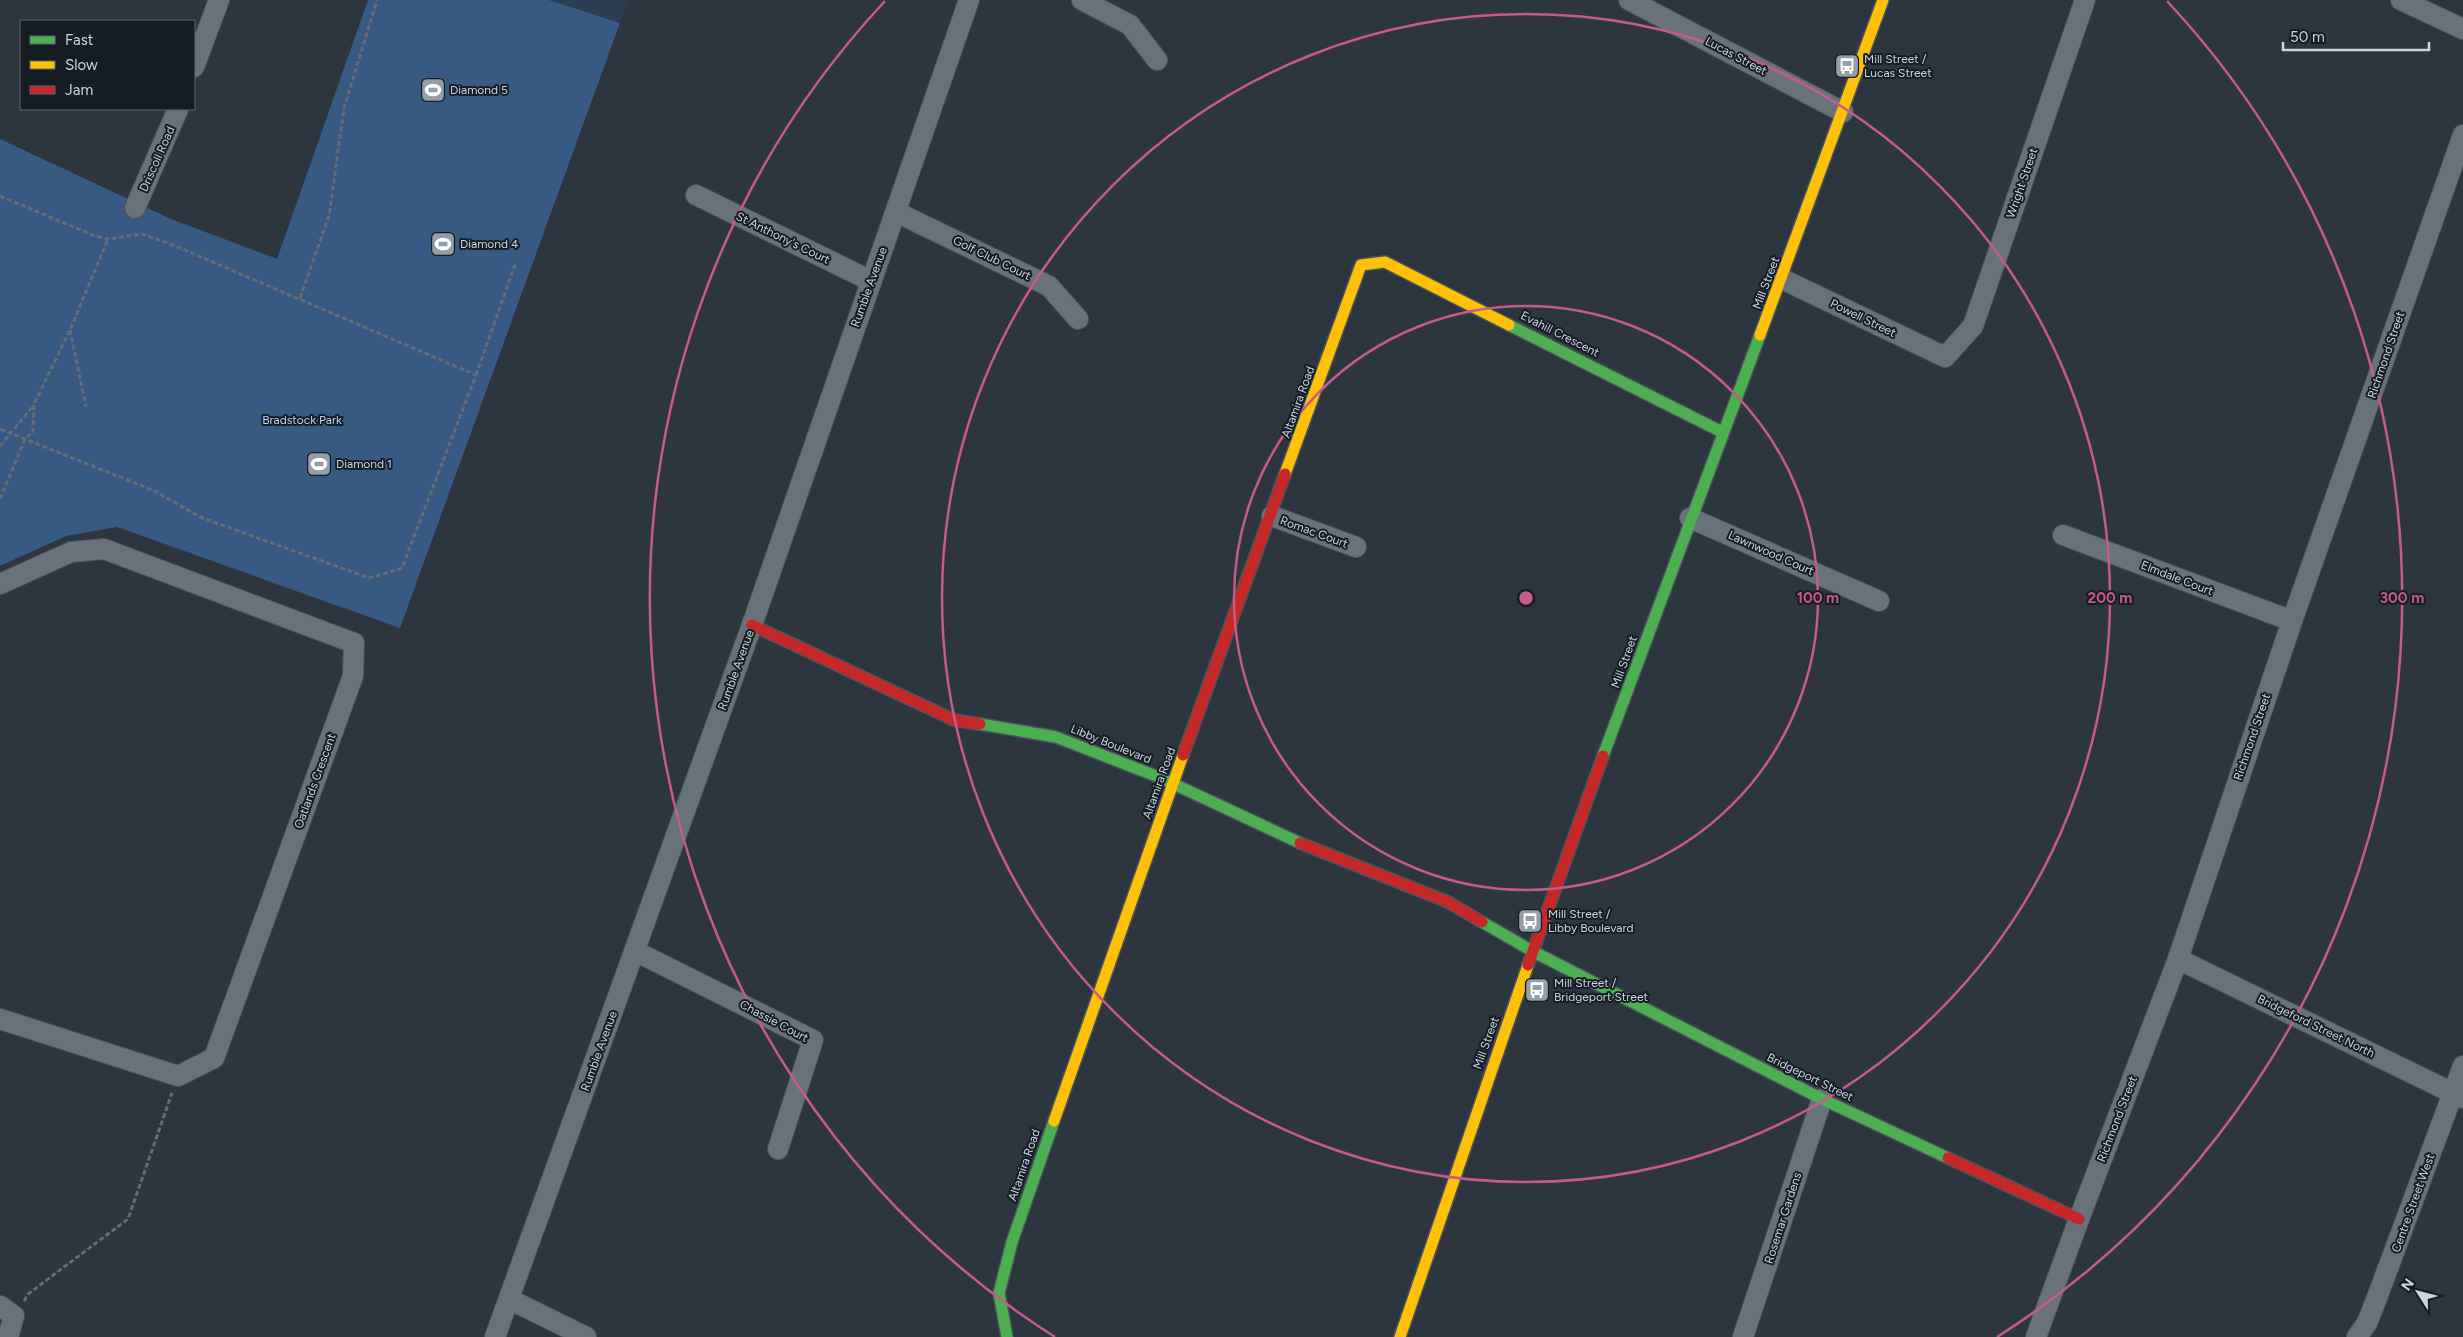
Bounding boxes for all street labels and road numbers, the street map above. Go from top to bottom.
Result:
street label: Lucas Street [1703,34,1770,78]
street label: Driscoll Road [136,124,178,194]
street label: Wright Street [2003,146,2041,220]
street label: St Anthony's Court [734,209,833,267]
street label: Golf Club Court [951,233,1034,283]
street label: Rumble Avenue [848,245,890,329]
street label: Mill Street [1750,254,1783,311]
street label: Powell Street [1828,296,1899,340]
street label: Evahill Crescent [1518,308,1602,360]
street label: Richmond Street [2365,309,2408,400]
street label: Altamira Road [1279,364,1317,440]
street label: Romac Court [1278,513,1350,551]
street label: Lawnwood Court [1726,528,1816,578]
street label: Elmdale Court [2139,558,2215,598]
street label: Rumble Avenue [715,628,757,712]
street label: Mill Street [1608,633,1640,690]
street label: Richmond Street [2231,691,2274,782]
street label: Libby Boulevard [1069,721,1153,767]
street label: Oatlands Crescent [291,731,339,830]
street label: Altamira Road [1140,745,1178,821]
street label: Bridgeford Street North [2255,992,2377,1061]
street label: Chassie Court [737,997,811,1045]
street label: Rumble Avenue [578,1009,620,1093]
street label: Mill Street [1470,1014,1502,1071]
street label: Bridgeport Street [1765,1050,1856,1104]
street label: Richmond Street [2094,1074,2140,1164]
street label: Altamira Road [1005,1127,1043,1203]
street label: Centre Street West [2389,1151,2438,1254]
street label: Rosemar Gardens [1762,1170,1804,1265]

